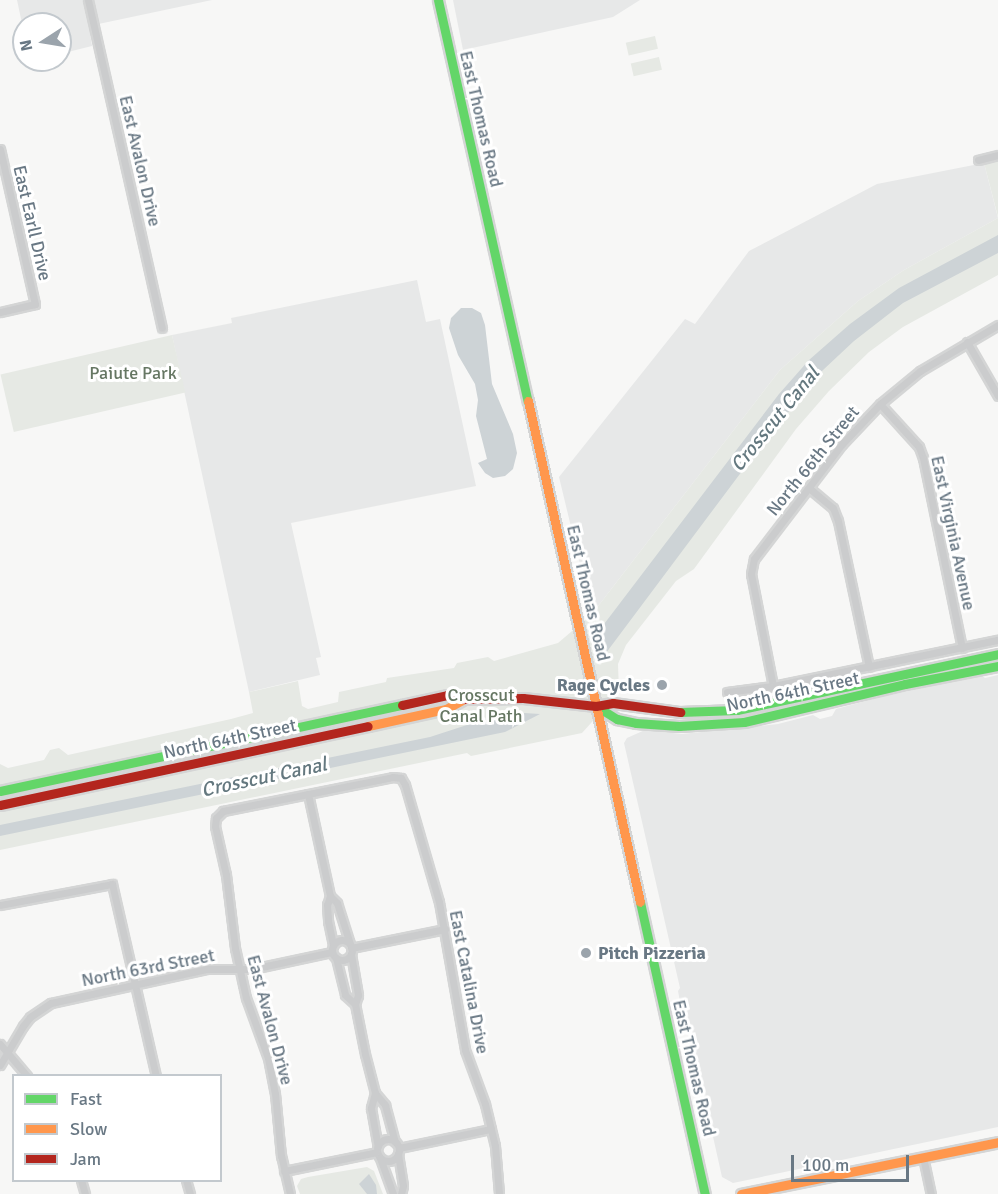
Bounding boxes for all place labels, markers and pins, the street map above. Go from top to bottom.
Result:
place label: Rage Cycles [557,674,650,696]
marker: Rage Cycles [655,678,669,692]
place label: Pitch Pizzeria [598,942,706,964]
marker: Pitch Pizzeria [579,946,593,960]

